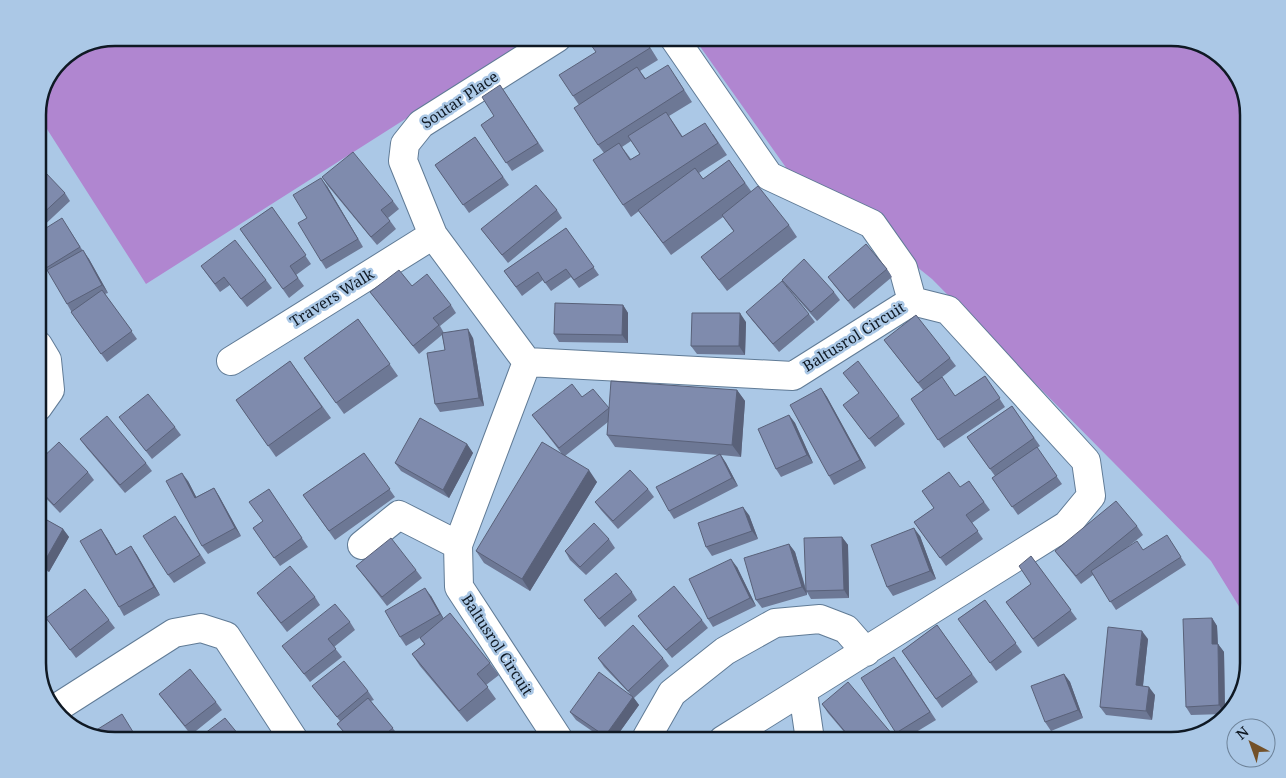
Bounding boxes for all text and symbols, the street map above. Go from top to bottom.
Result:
street label: Soutar Place [417,66,502,132]
street label: Travers Walk [286,263,377,331]
street label: Baltusrol Circuit [799,297,908,376]
street label: Baltusrol Circuit [458,590,538,699]
north arrow [1226,718,1276,768]
text: N [1232,722,1253,744]

